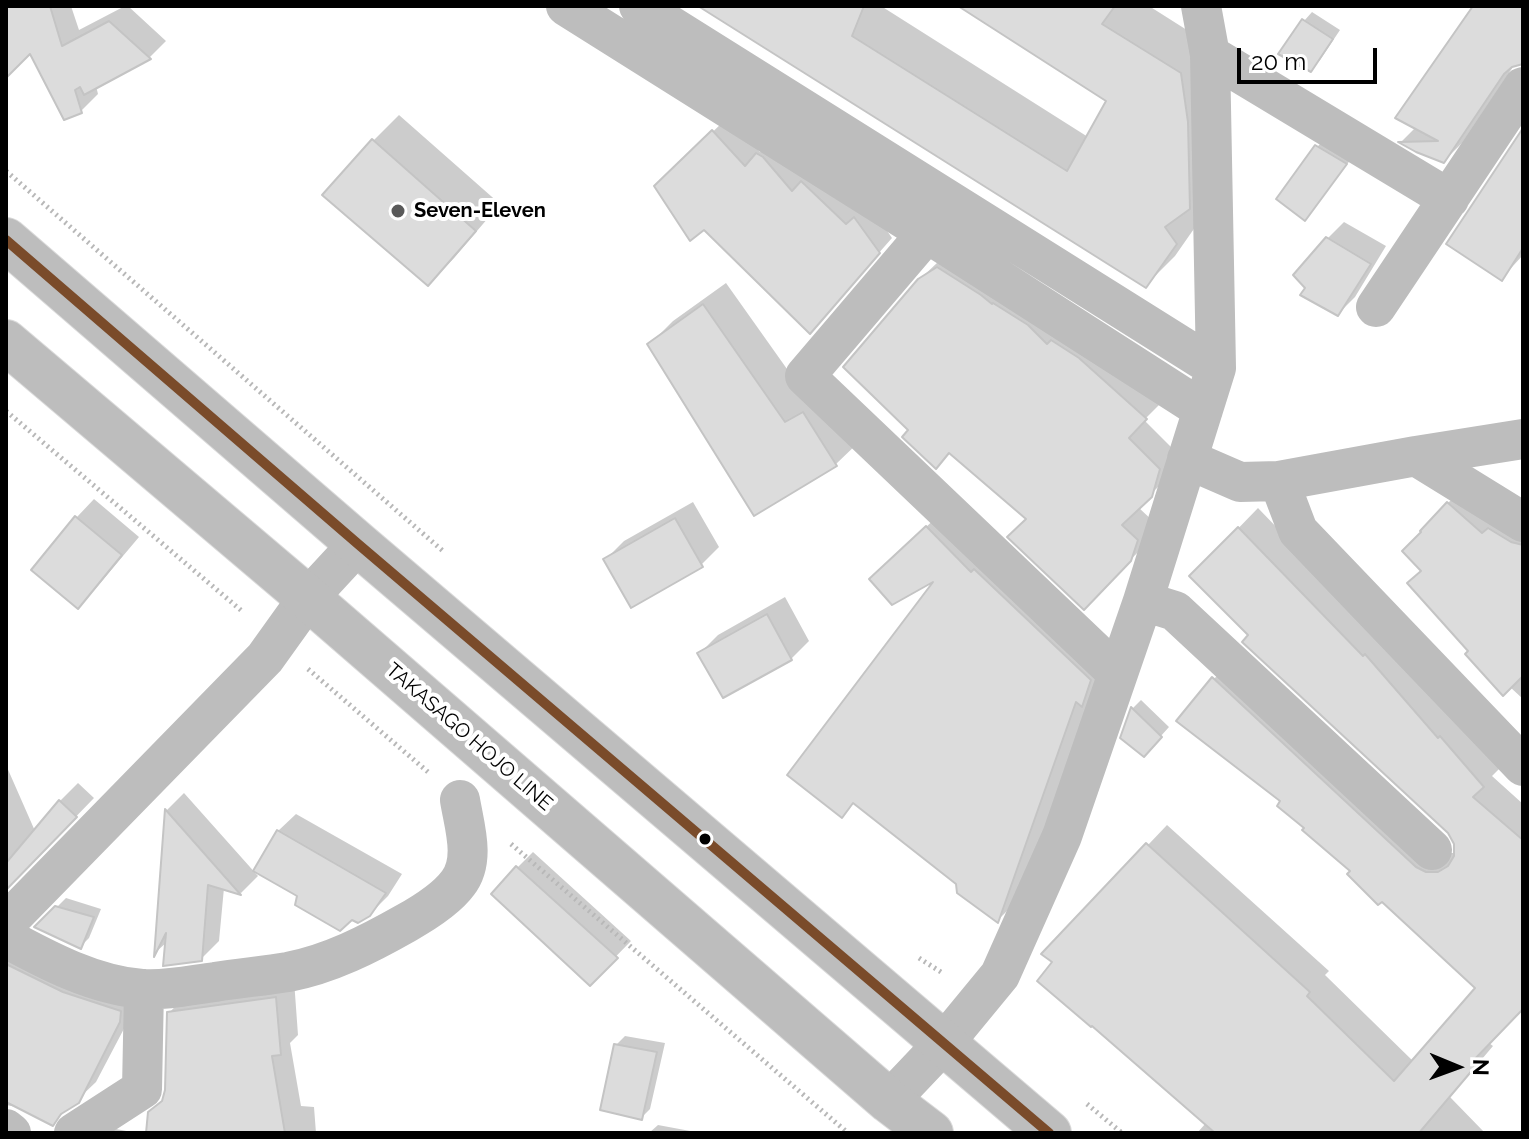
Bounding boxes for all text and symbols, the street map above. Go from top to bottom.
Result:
scale bar [1241,32,1381,82]
text: 20 m [1251,47,1306,76]
place label: Seven-Eleven [414,199,546,223]
marker: Seven-Eleven [389,202,407,220]
street label: TAKASAGO HOJO LINE [381,658,557,816]
unlabelled marker [697,831,713,847]
north arrow [1417,1027,1497,1107]
text: N [1468,1059,1494,1076]

